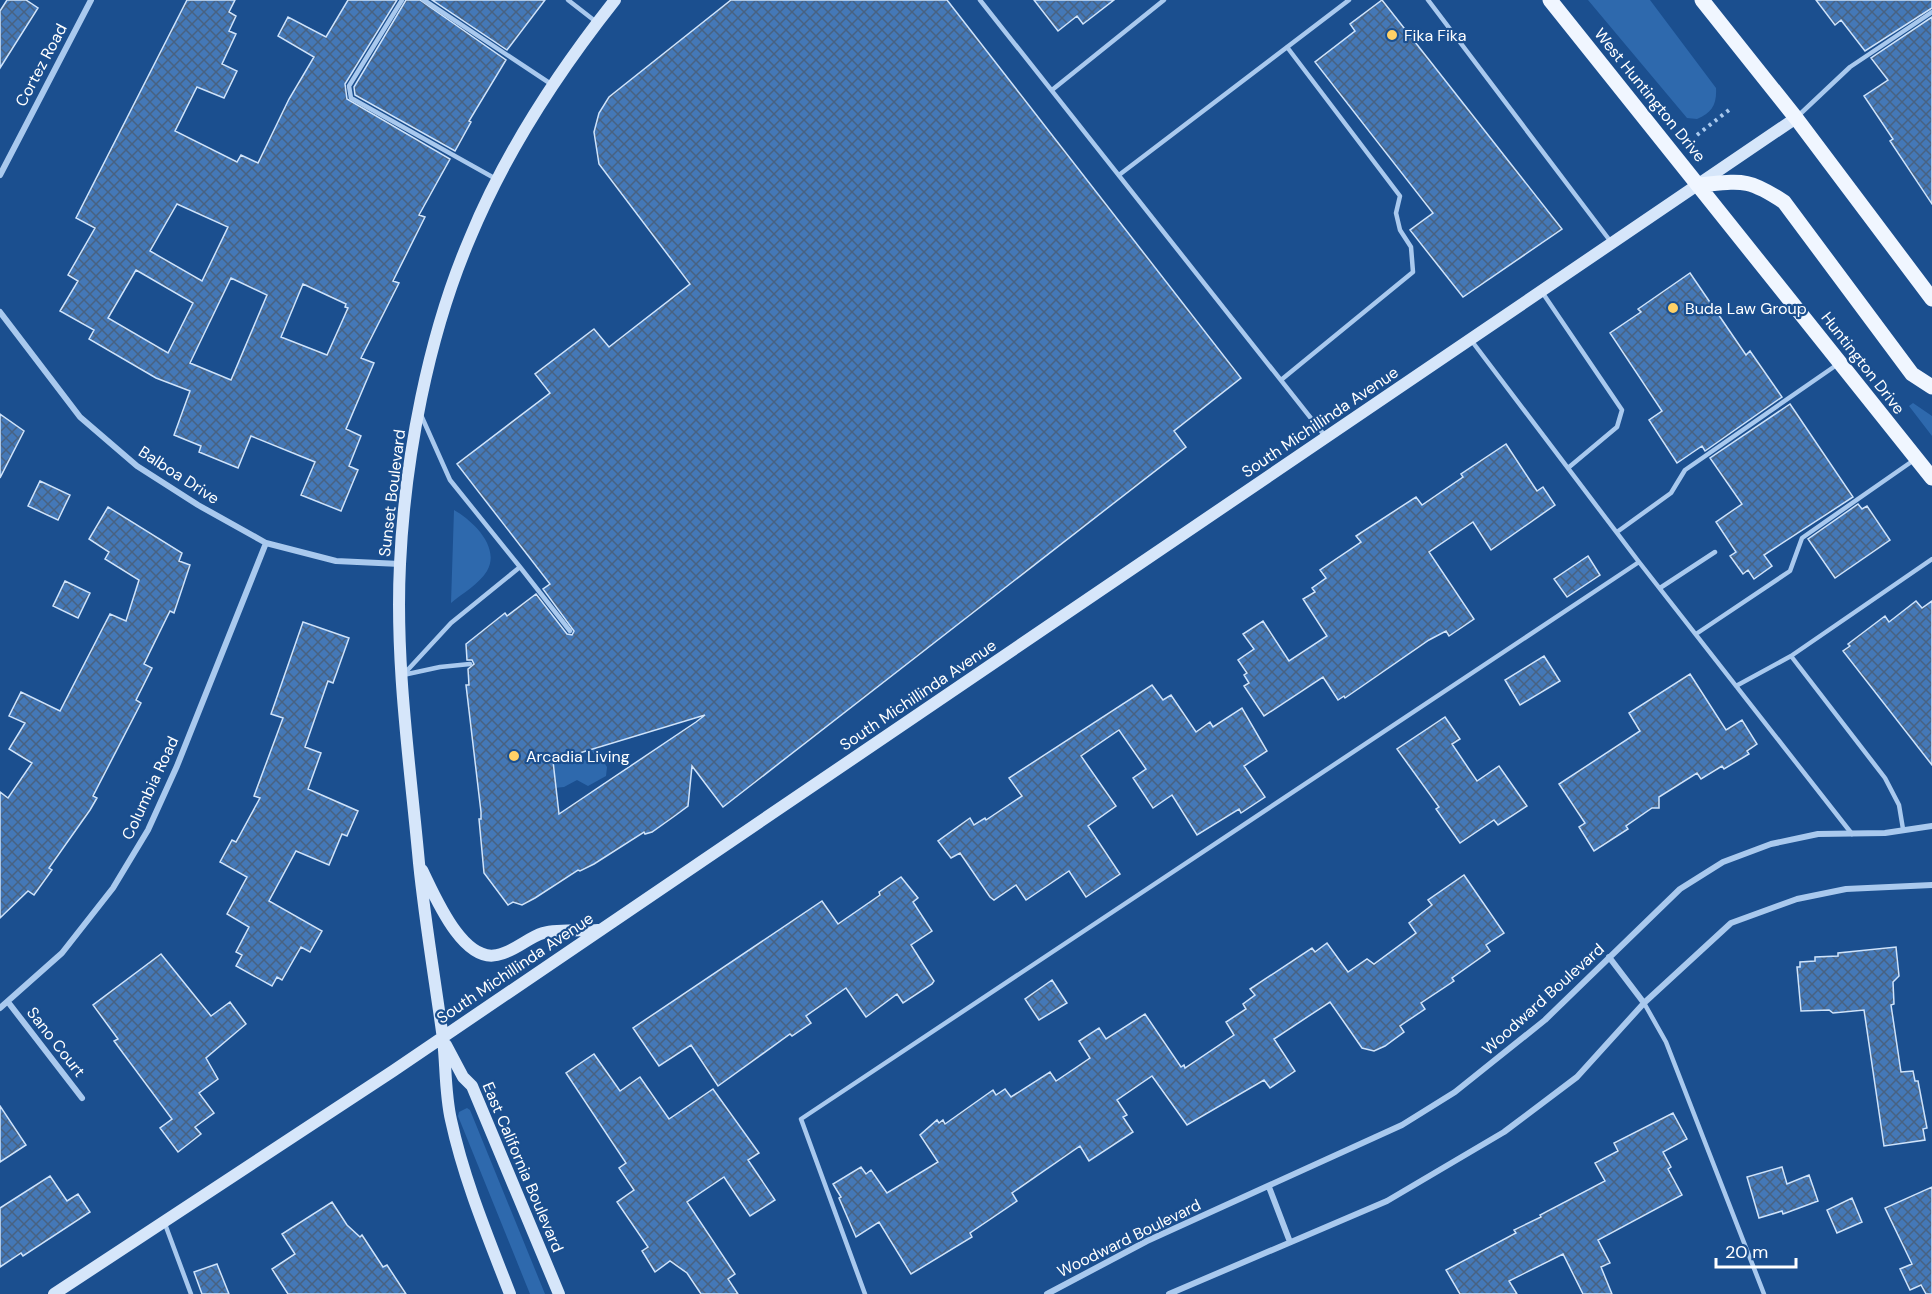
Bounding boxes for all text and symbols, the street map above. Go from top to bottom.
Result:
street label: Cortez Road [10,20,72,110]
street label: West Huntington Drive [1590,24,1710,166]
place label: Fika Fika [1404,25,1466,46]
marker: Fika Fika [1385,28,1399,42]
place label: Buda Law Group [1685,298,1807,319]
marker: Buda Law Group [1666,301,1680,315]
street label: Huntington Drive [1816,308,1910,418]
street label: South Michillinda Avenue [1238,362,1402,482]
street label: Sunset Boulevard [374,428,410,558]
street label: Balboa Drive [135,441,223,509]
street label: South Michillinda Avenue [836,635,1000,755]
street label: Columbia Road [117,733,183,843]
place label: Arcadia Living [526,746,630,767]
marker: Arcadia Living [507,749,521,763]
street label: South Michillinda Avenue [433,908,597,1028]
street label: Woodward Boulevard [1478,939,1608,1059]
street label: Sano Court [22,1003,90,1081]
street label: East California Boulevard [478,1079,568,1255]
street label: Woodward Boulevard [1054,1194,1204,1282]
scale bar [1716,1231,1796,1269]
text: 20 m [1725,1240,1768,1264]

